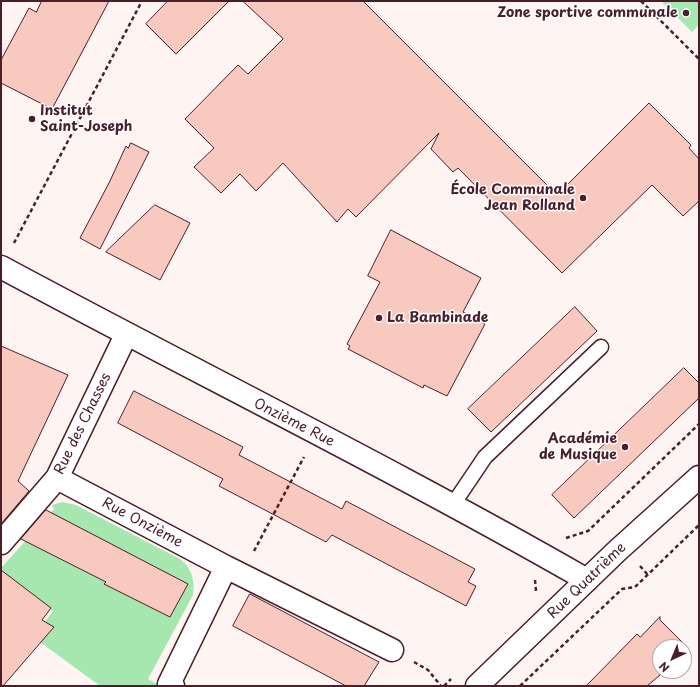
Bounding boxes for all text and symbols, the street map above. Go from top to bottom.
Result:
place label: Zone sportive communale [497,5,678,21]
marker: Zone sportive communale [681,8,691,18]
place label: Institut Saint-Joseph [40,103,132,136]
marker: Institut Saint-Joseph [27,114,37,124]
place label: École Communale Jean Rolland [450,182,575,214]
marker: École Communale Jean Rolland [578,193,588,203]
place label: La Bambinade [387,310,488,326]
marker: La Bambinade [374,313,384,323]
street label: Rue des Chasses [51,370,115,478]
street label: Onzième Rue [251,395,337,451]
place label: Académie de Musique [539,431,617,464]
marker: Académie de Musique [620,442,630,452]
street label: Rue Onzième [99,495,185,551]
street label: Rue Quatrième [544,539,630,623]
north arrow [652,639,692,679]
text: N [655,658,673,676]

